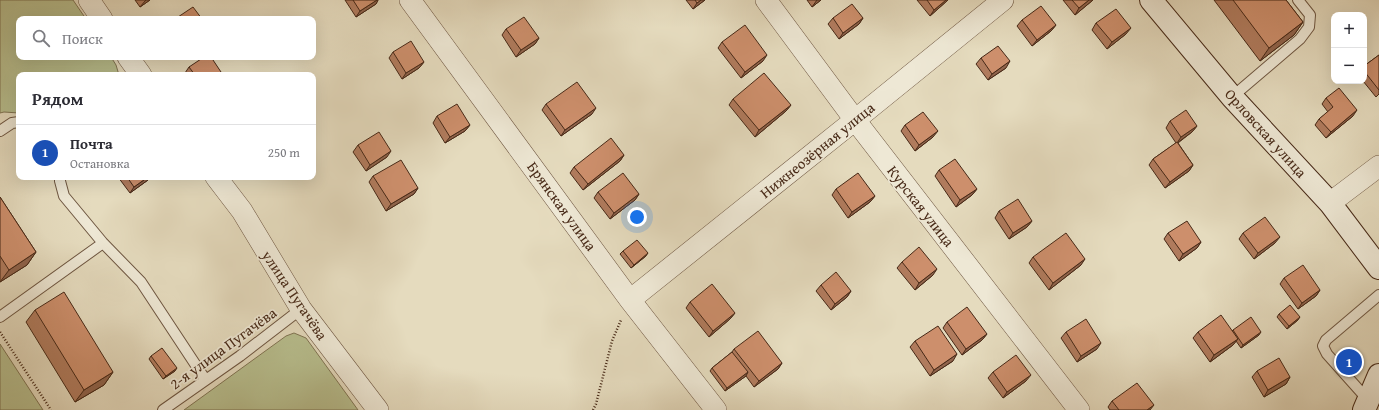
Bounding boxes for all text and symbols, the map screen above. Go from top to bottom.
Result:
map controls [1331,12,1367,84]
button: + [1331,12,1367,48]
search box [16,16,316,60]
icon: search [30,27,52,49]
text: Поиск [62,28,103,49]
button: − [1331,48,1367,84]
street label: Орловская улица [1220,84,1312,183]
text: Рядом [32,86,83,111]
street label: Нижнеозёрная улица [755,97,880,203]
text: Почта [70,133,113,154]
text: 1 [42,143,48,162]
text: 250 m [268,143,300,162]
text: Остановка [70,154,130,173]
street label: Брянская улица [522,157,602,256]
street label: Курская улица [883,161,960,252]
your location [627,207,647,227]
street label: улица Пугачёва [257,245,333,345]
street label: 2-я улица Пугачёва [165,302,281,394]
pin: 1 [1336,347,1362,377]

